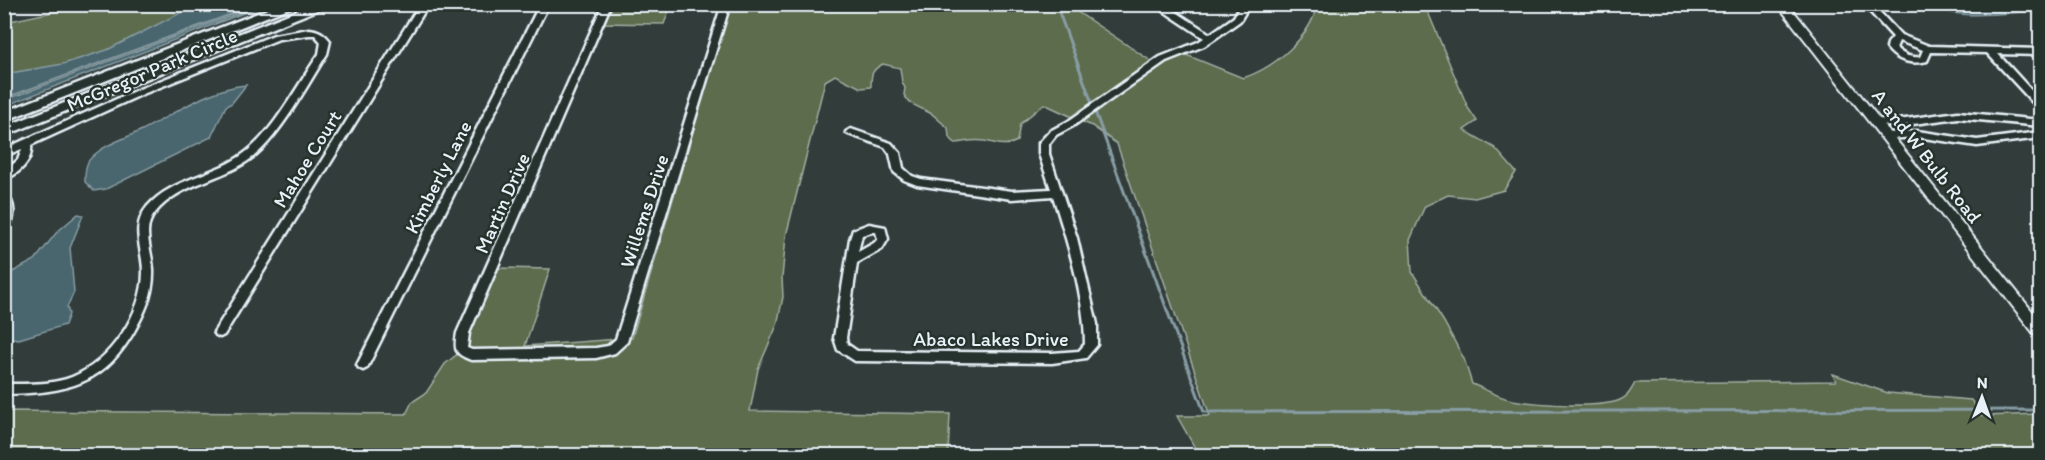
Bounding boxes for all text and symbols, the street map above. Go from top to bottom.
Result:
street label: McGregor Park Circle [63,23,241,117]
street label: A and W Bulb Road [1867,84,1987,228]
street label: Mahoe Court [268,105,347,212]
street label: Kimberly Lane [399,117,477,237]
street label: Martin Drive [469,149,535,257]
street label: Willems Drive [614,151,674,271]
street label: Abaco Lakes Drive [913,327,1069,351]
north arrow [1952,367,2012,427]
text: N [1977,373,1988,392]

